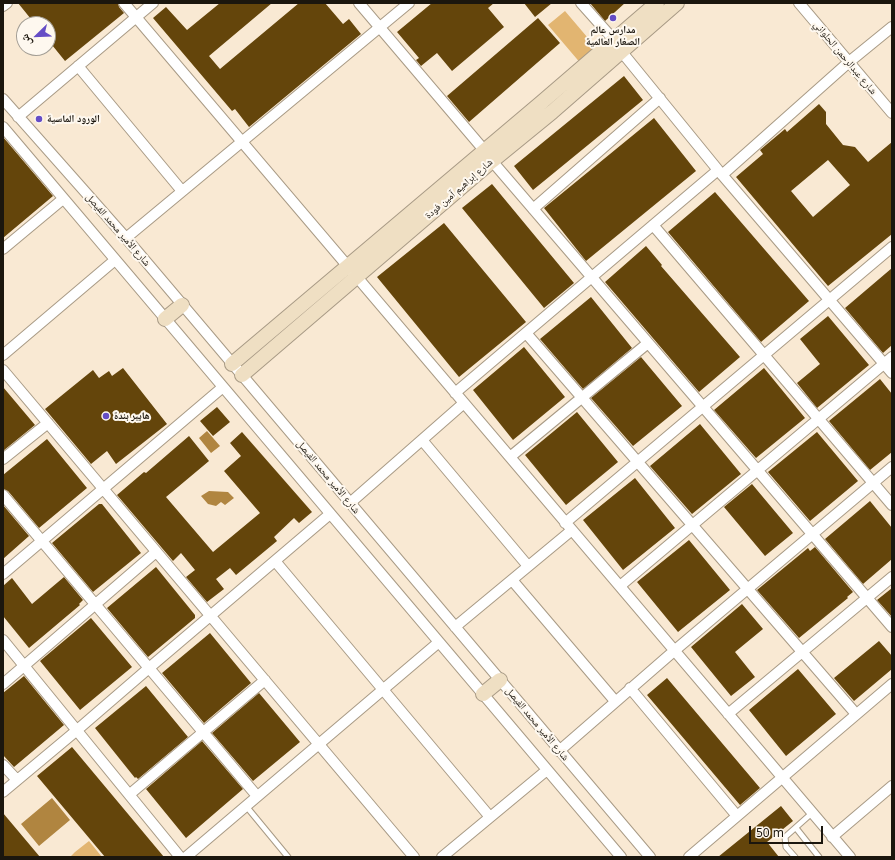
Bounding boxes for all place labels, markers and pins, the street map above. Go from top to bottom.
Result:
marker: مدارس عالم الصغار العالمية [608,13,618,23]
place label: مدارس عالم الصغار العالمية [586,24,640,48]
place label: الورود الماسية [47,113,100,125]
marker: الورود الماسية [34,114,44,124]
place label: هايبر بندة [114,410,150,422]
marker: هايبر بندة [101,411,111,421]

